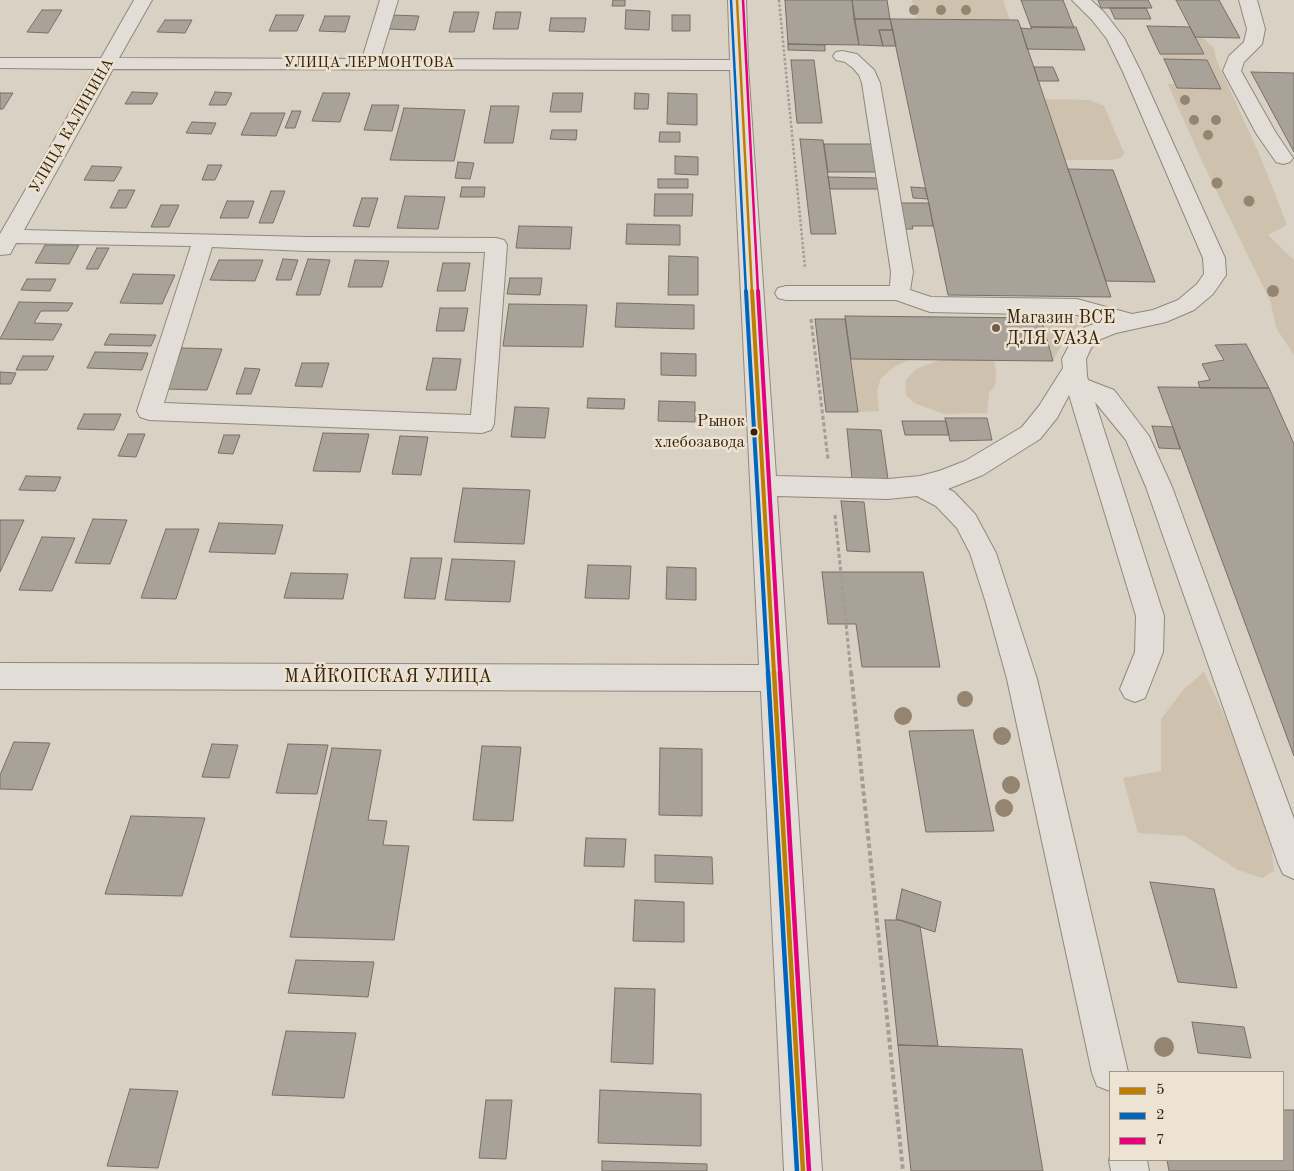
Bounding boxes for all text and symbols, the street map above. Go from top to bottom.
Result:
street label: УЛИЦА ЛЕРМОНТОВА [284,54,454,72]
street label: УЛИЦА КАЛИНИНА [26,55,118,197]
place label: Магазин ВСЕ ДЛЯ УАЗА [1006,307,1115,350]
marker: Магазин ВСЕ ДЛЯ УАЗА [990,322,1002,334]
place label: Рынок хлебозавода [654,412,745,452]
marker: Рынок хлебозавода [749,427,759,437]
street label: МАЙКОПСКАЯ УЛИЦА [284,666,492,688]
legend [1109,1071,1284,1161]
text: 5 [1156,1083,1165,1098]
text: 2 [1156,1108,1165,1123]
text: 7 [1156,1133,1165,1148]

